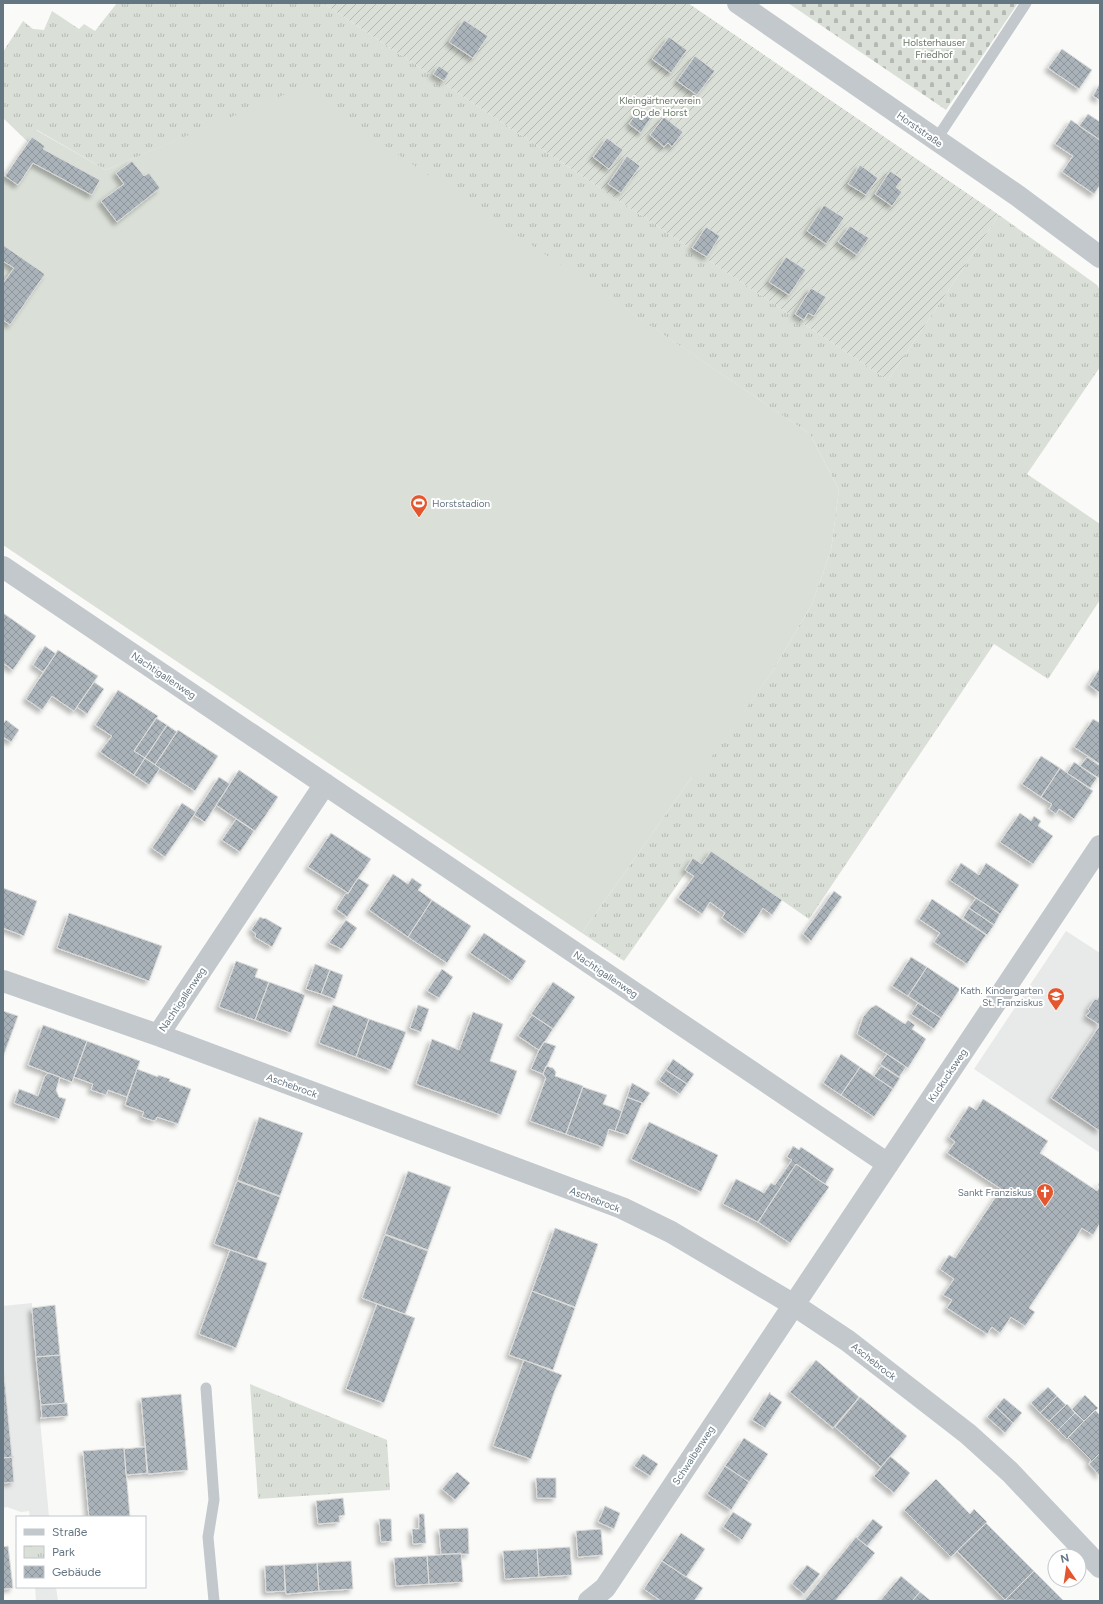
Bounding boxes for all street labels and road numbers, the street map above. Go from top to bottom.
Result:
street label: Horststraße [894,109,946,150]
street label: Nachtigallenweg [129,649,199,702]
street label: Nachtigallenweg [571,948,641,1001]
street label: Nachtigallenweg [156,964,209,1034]
street label: Kuckucksweg [925,1046,970,1104]
street label: Aschebrock [265,1070,319,1101]
street label: Aschebrock [568,1184,622,1215]
street label: Aschebrock [849,1340,899,1383]
street label: Schwalbenweg [669,1423,717,1487]

